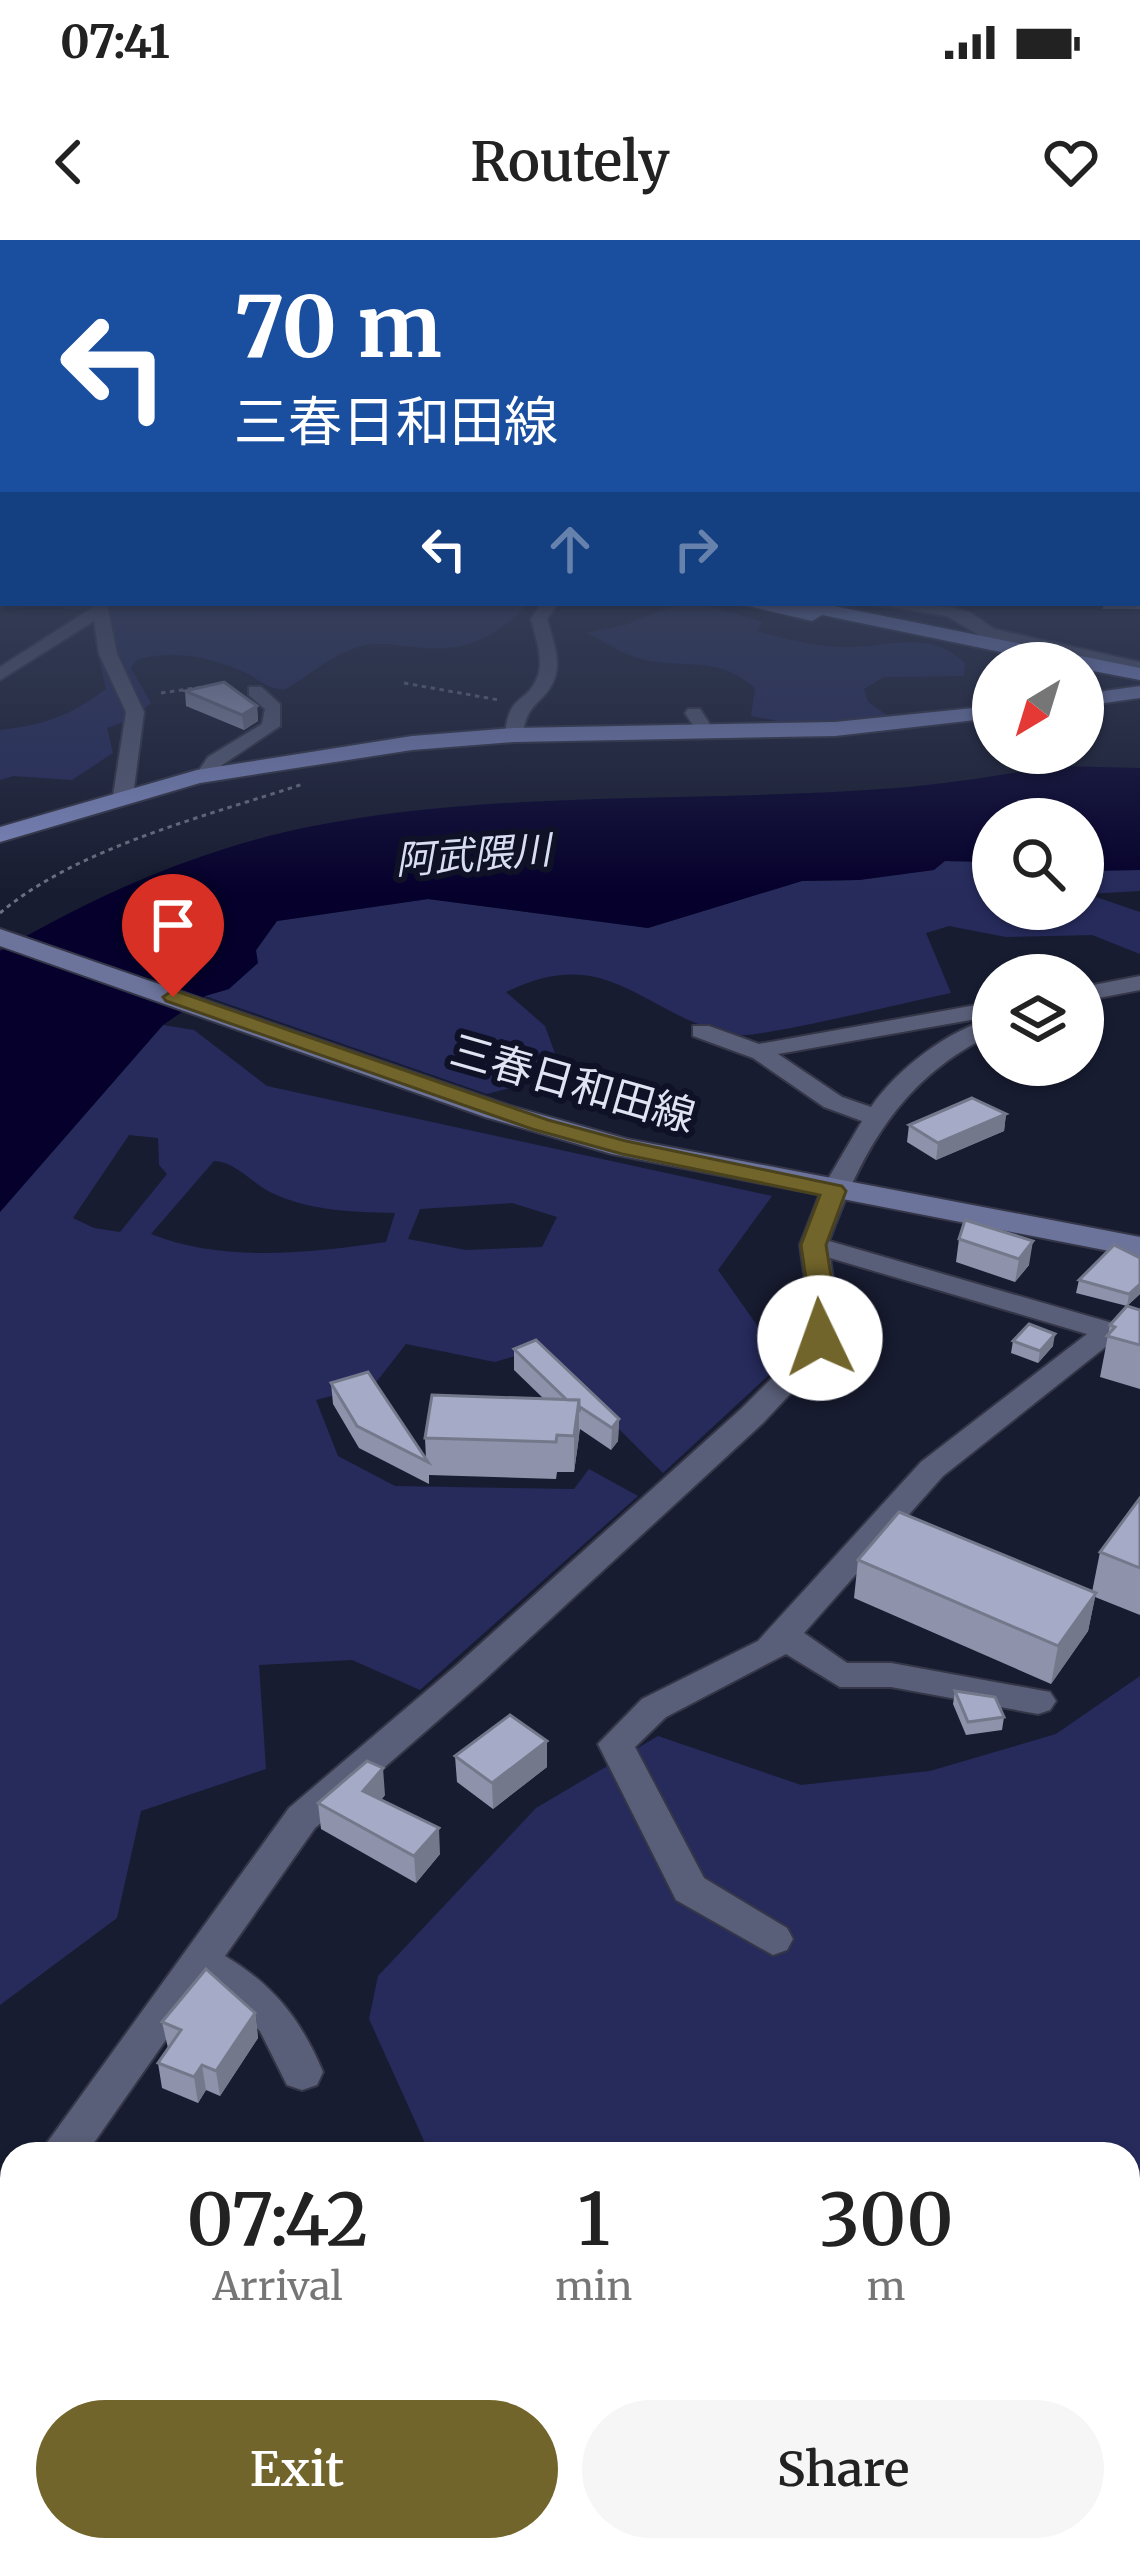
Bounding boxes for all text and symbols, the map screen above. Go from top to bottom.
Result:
text: 07:41 [60,14,170,70]
text: Routely [470,128,670,196]
icon: back [36,129,102,195]
icon: heart [1038,129,1104,195]
text: 70 m [234,274,442,380]
icon: left [36,288,192,444]
text: 三春日和田線 [234,388,558,456]
icon: left [411,516,477,582]
icon: ahead [537,516,603,582]
icon: right [663,516,729,582]
north arrow [972,642,1104,774]
map controls [972,642,1104,1086]
button: search [972,798,1104,930]
water label: 阿武隈川 [393,825,557,885]
pin [122,874,224,997]
icon: arrive [140,892,206,958]
button: layers [972,954,1104,1086]
street label: 三春日和田線 [445,1023,701,1143]
position arrow [757,1275,883,1401]
text: 07:42 [186,2174,369,2265]
text: 1 [577,2174,610,2265]
text: 300 [819,2174,954,2265]
text: Arrival [212,2262,343,2311]
text: min [555,2262,632,2311]
text: m [867,2262,906,2311]
button: Exit [36,2400,558,2538]
button: Share [582,2400,1104,2538]

